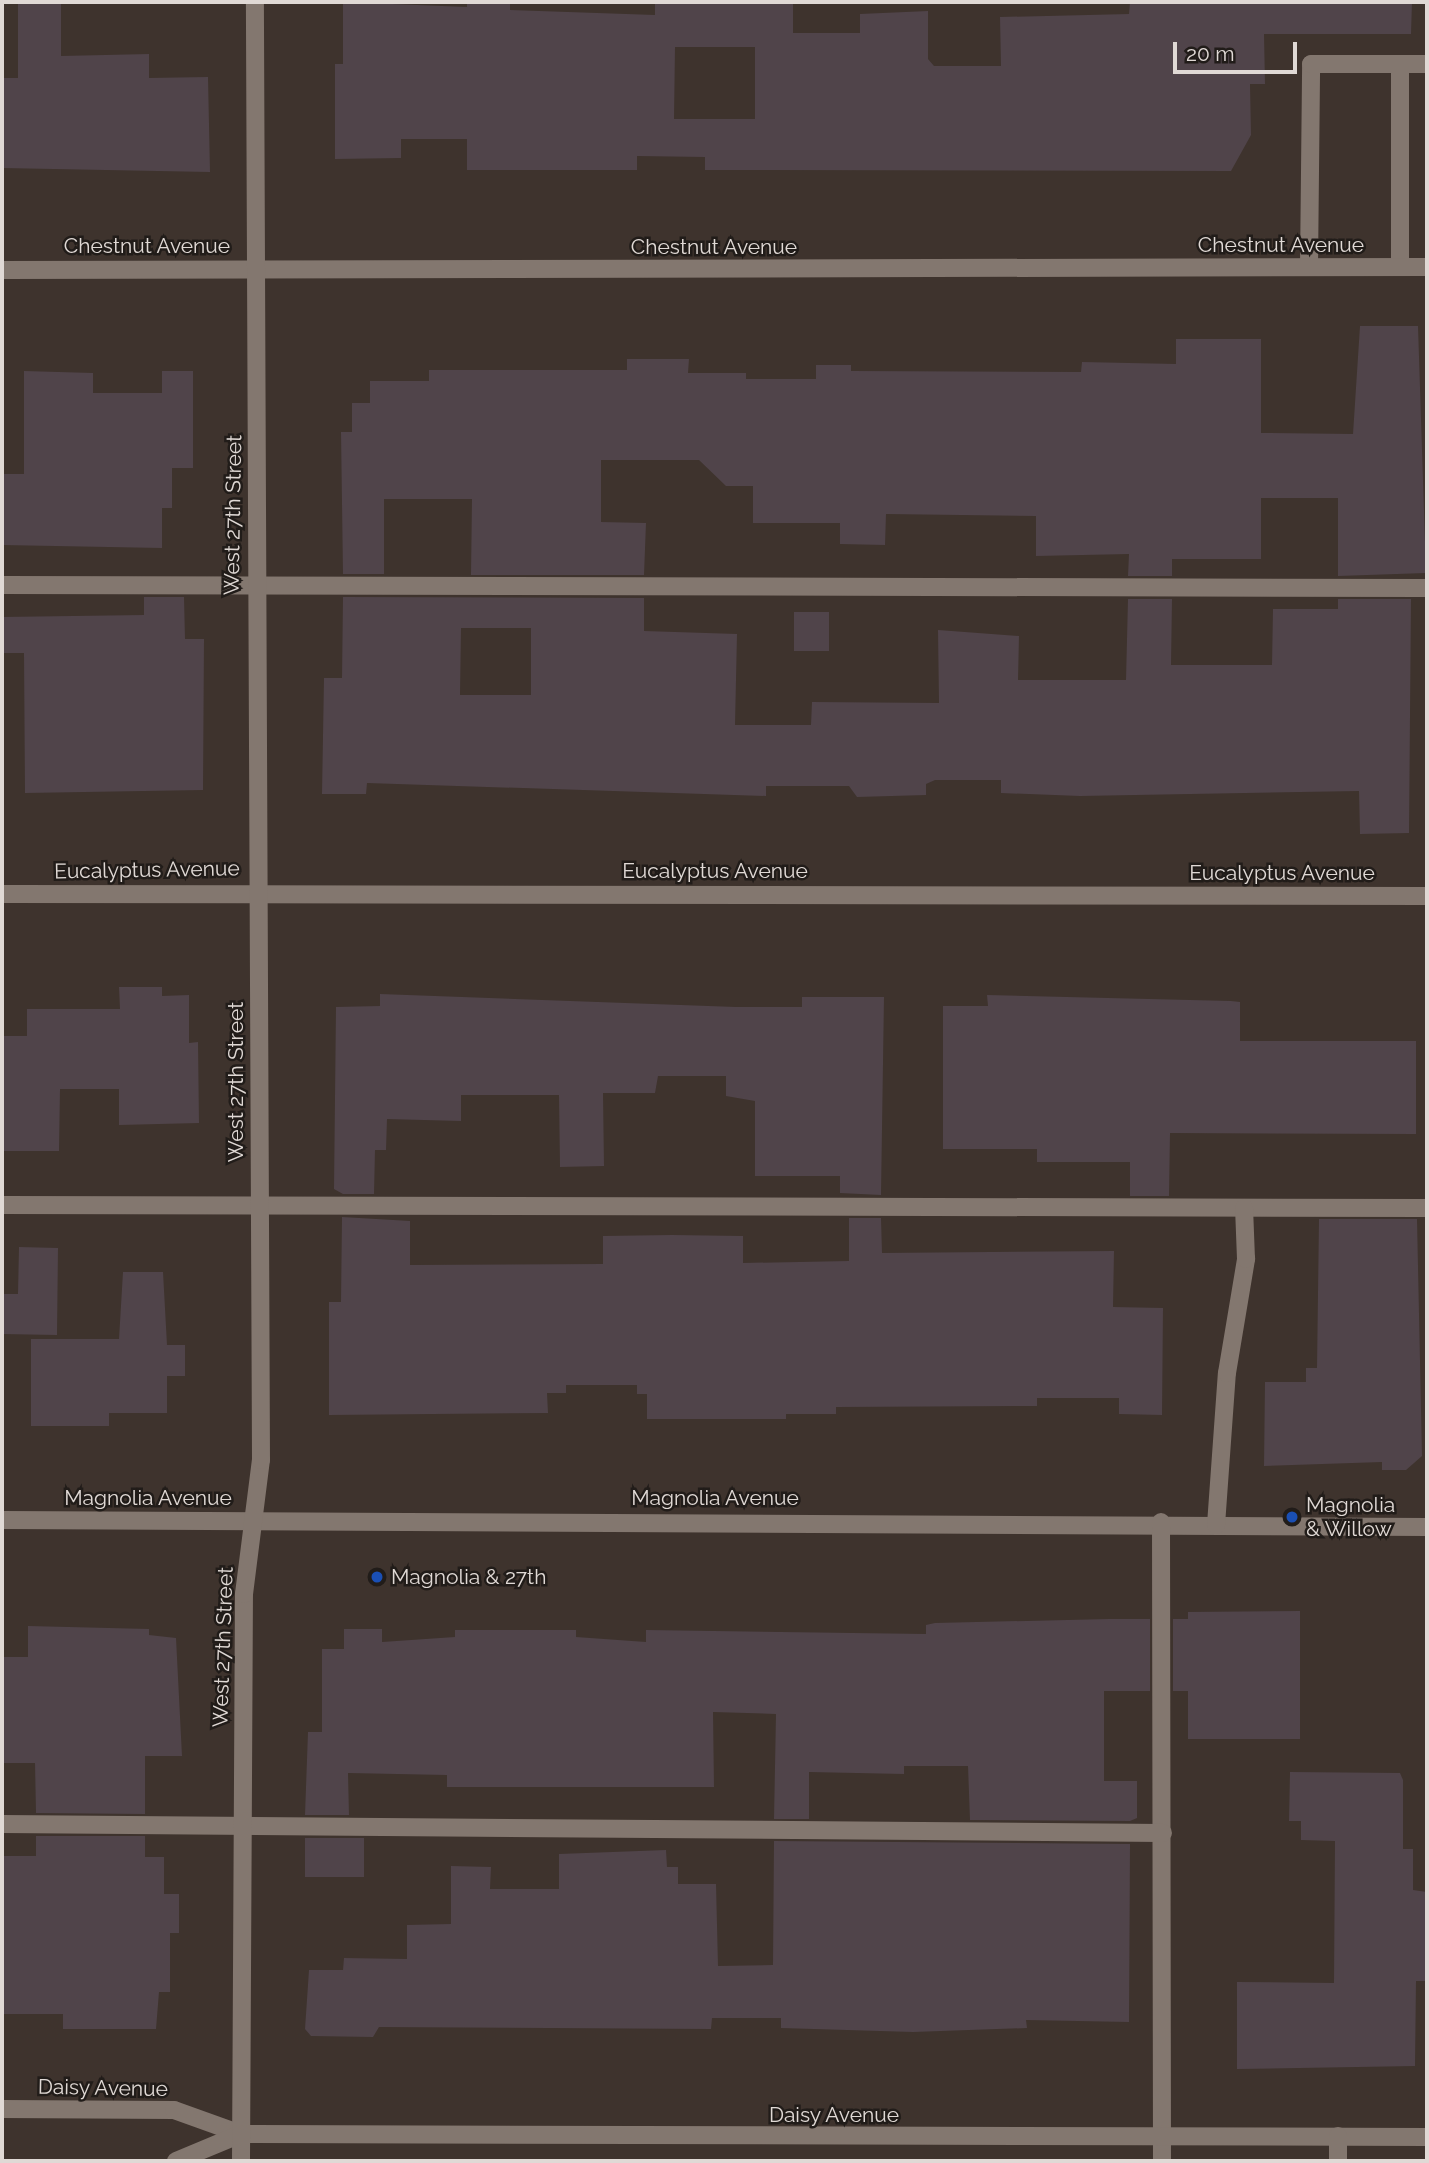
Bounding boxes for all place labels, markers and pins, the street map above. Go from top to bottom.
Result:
place label: Magnolia & Willow [1306,1492,1395,1542]
marker: Magnolia & Willow [1284,1509,1300,1525]
place label: Magnolia & 27th [391,1564,546,1590]
marker: Magnolia & 27th [369,1569,385,1585]

